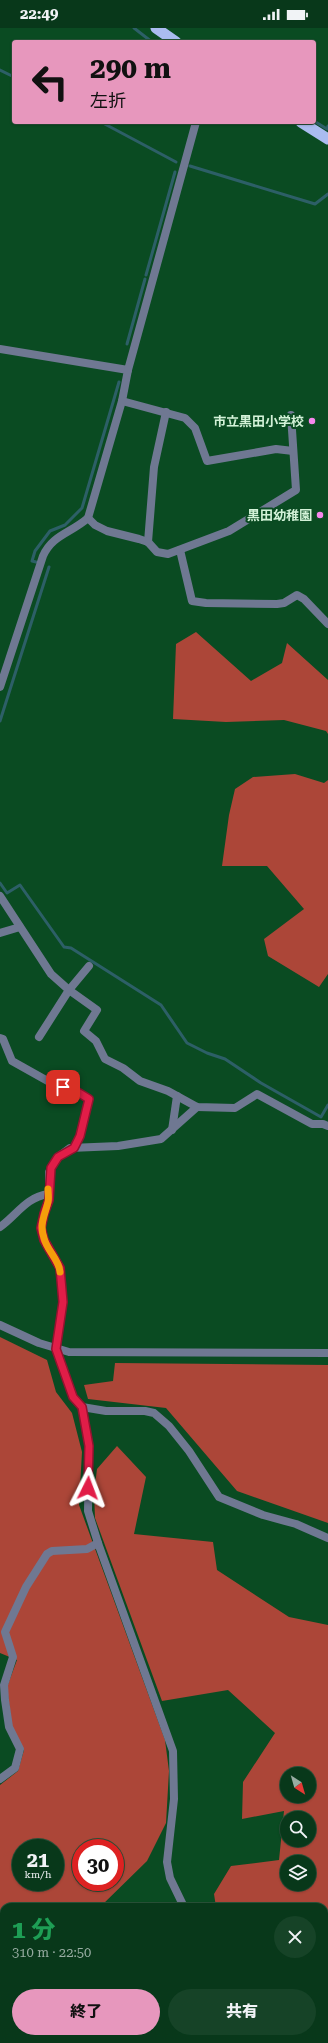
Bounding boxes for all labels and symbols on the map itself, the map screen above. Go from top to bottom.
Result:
place label: 市立黒田小学校 [213,414,304,429]
marker: 市立黒田小学校 [307,416,317,426]
place label: 黒田幼稚園 [247,508,312,523]
marker: 黒田幼稚園 [315,510,325,520]
pin [46,1070,80,1104]
position arrow [67,1467,109,1509]
north arrow [280,1767,316,1803]
speed limit sign: 30 [72,1839,124,1891]

